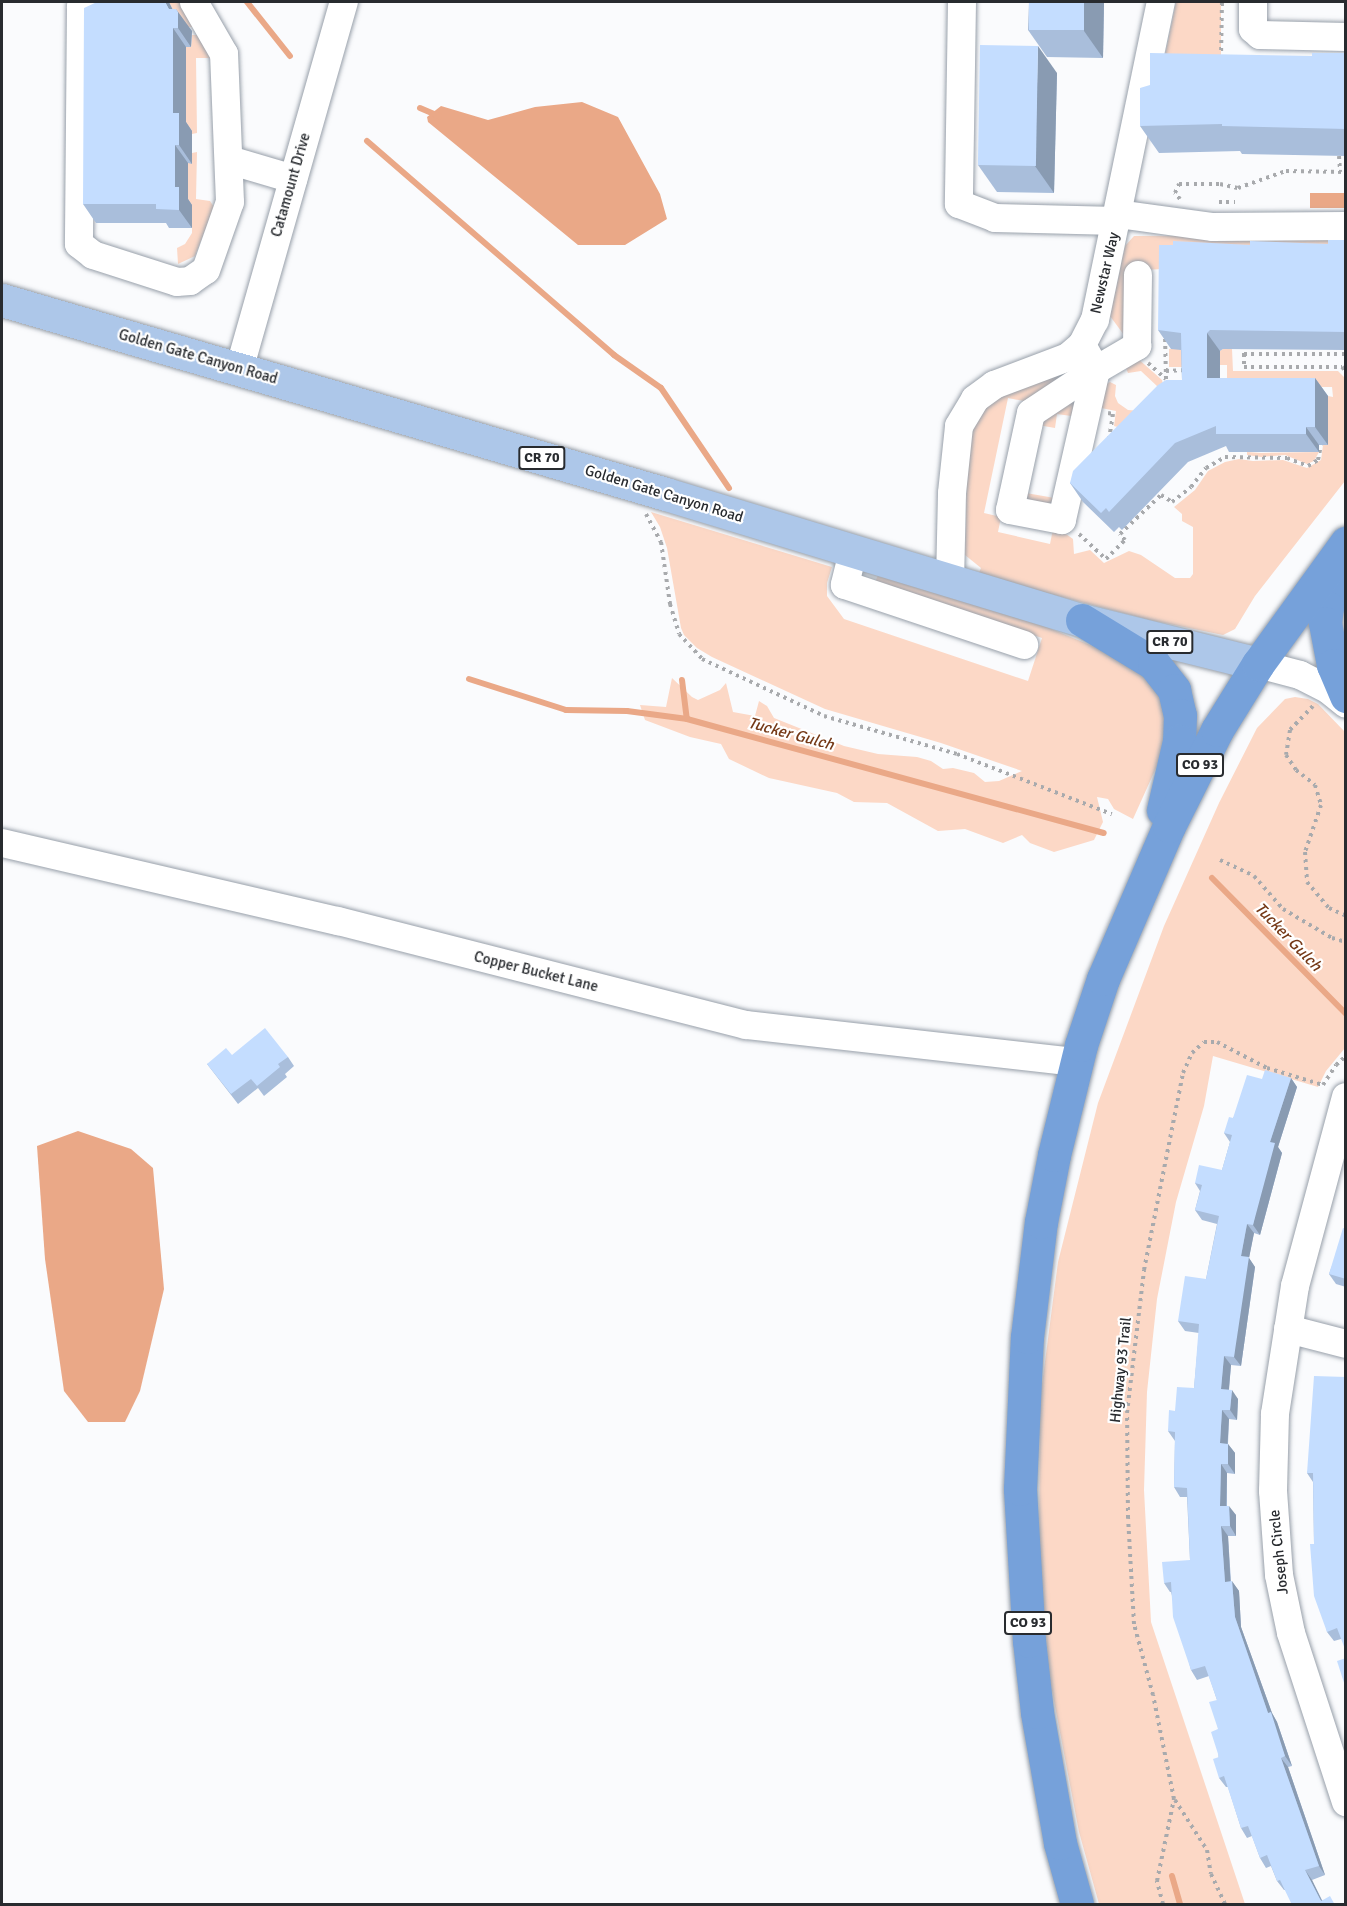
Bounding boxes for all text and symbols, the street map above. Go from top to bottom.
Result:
street label: Catamount Drive [268,131,314,239]
street label: Newstar Way [1087,230,1123,316]
street label: Golden Gate Canyon Road [116,326,280,388]
road number: CR 70 [518,447,566,469]
street label: Golden Gate Canyon Road [583,461,745,527]
road number: CR 70 [1146,631,1194,653]
water label: Tucker Gulch [746,713,836,755]
road number: CO 93 [1176,754,1224,776]
water label: Tucker Gulch [1251,899,1325,975]
street label: Copper Bucket Lane [472,948,600,996]
street label: Highway 93 Trail [1107,1316,1135,1424]
street label: Joseph Circle [1266,1509,1292,1595]
road number: CO 93 [1004,1612,1052,1634]

